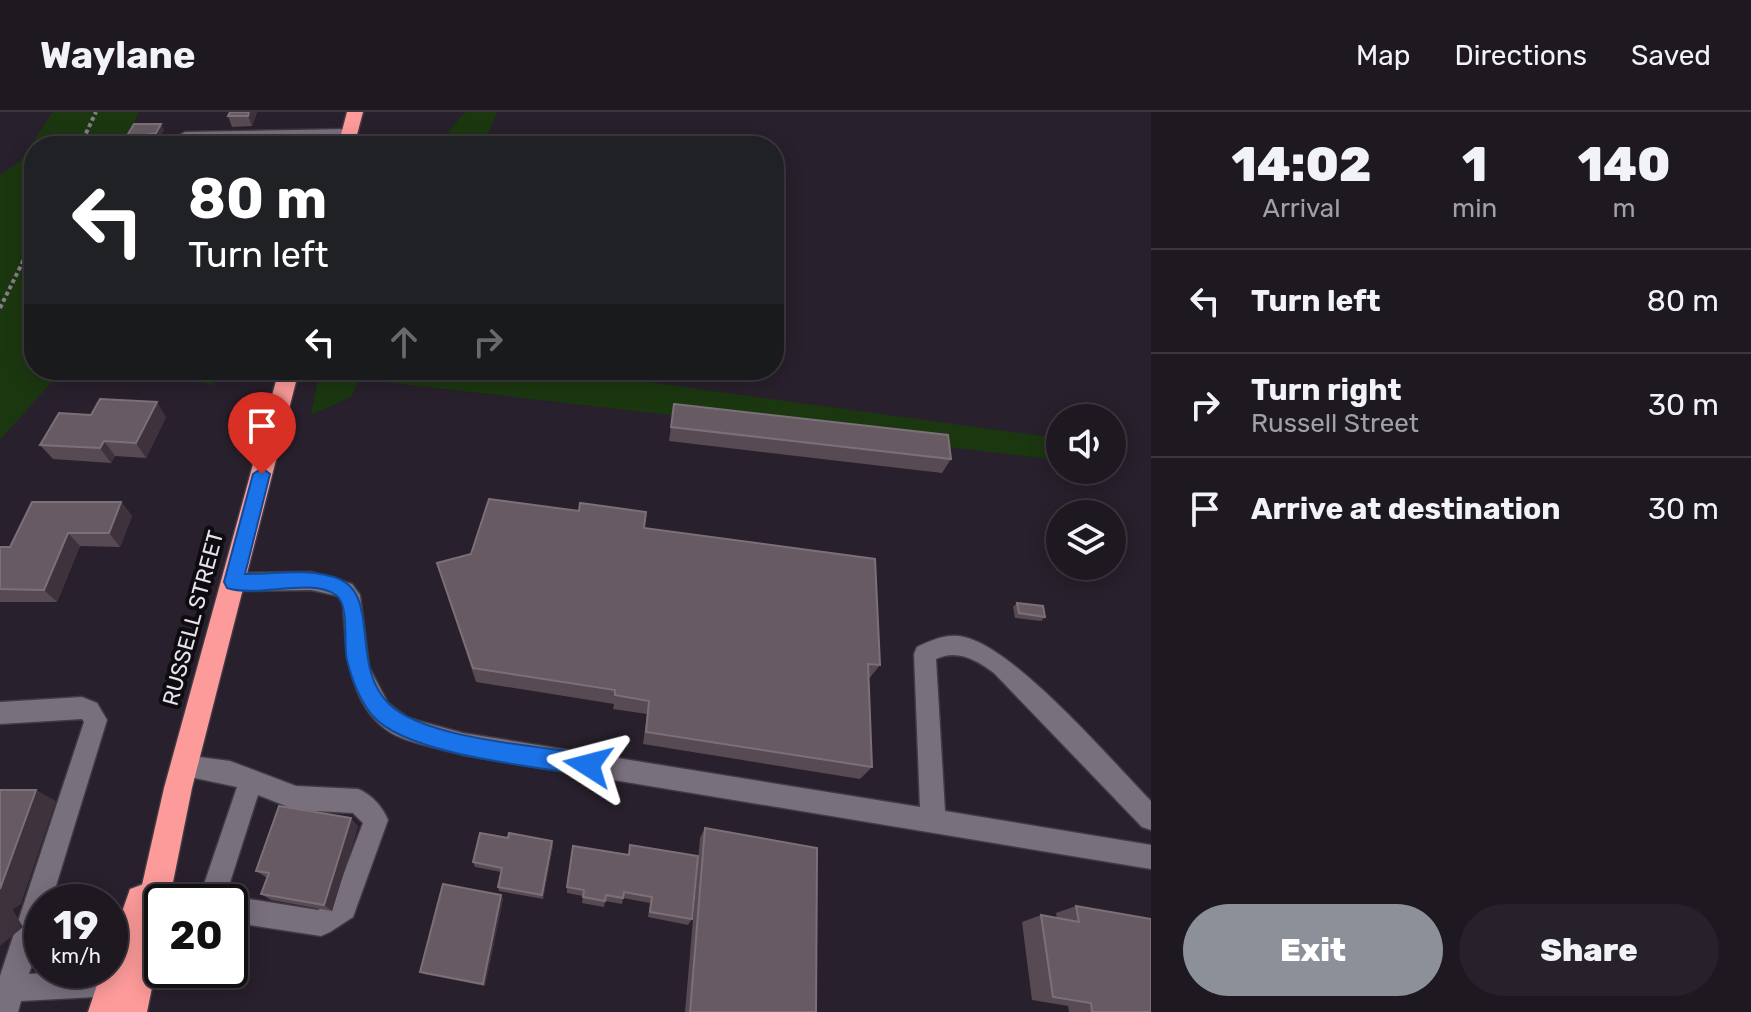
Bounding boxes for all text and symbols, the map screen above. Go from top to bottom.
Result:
text: Waylane [40,32,196,78]
text: Map [1356,39,1410,72]
text: Directions [1454,39,1587,72]
text: Saved [1631,39,1711,72]
text: 14:02 [1231,136,1372,193]
text: 1 [1462,136,1487,193]
text: 140 [1578,136,1671,193]
text: 80 m [188,166,327,232]
icon: left [56,168,160,272]
text: Arrival [1263,193,1341,224]
text: min [1452,193,1497,224]
text: m [1613,193,1636,224]
text: Turn left [188,233,329,276]
icon: left [1183,279,1227,323]
text: Turn left [1251,283,1381,319]
text: 80 m [1647,283,1719,319]
icon: left [298,320,342,364]
icon: ahead [382,320,426,364]
icon: right [466,320,510,364]
text: Turn right [1251,372,1402,408]
icon: right [1183,383,1227,427]
text: 30 m [1648,387,1719,423]
pin [228,392,296,474]
icon: arrive [240,404,284,448]
map controls [1046,404,1126,580]
button: sound [1046,404,1126,484]
text: Russell Street [1251,408,1419,439]
icon: arrive [1183,487,1227,531]
text: Arrive at destination [1251,491,1561,527]
text: 30 m [1648,491,1719,527]
button: layers [1046,500,1126,580]
street label: RUSSELL STREET [157,527,229,709]
position arrow [546,723,630,807]
speed limit sign: 20 [144,884,248,988]
text: 19 [53,902,99,949]
button: Exit [1183,904,1443,996]
button: Share [1459,904,1719,996]
text: km/h [51,944,101,968]

